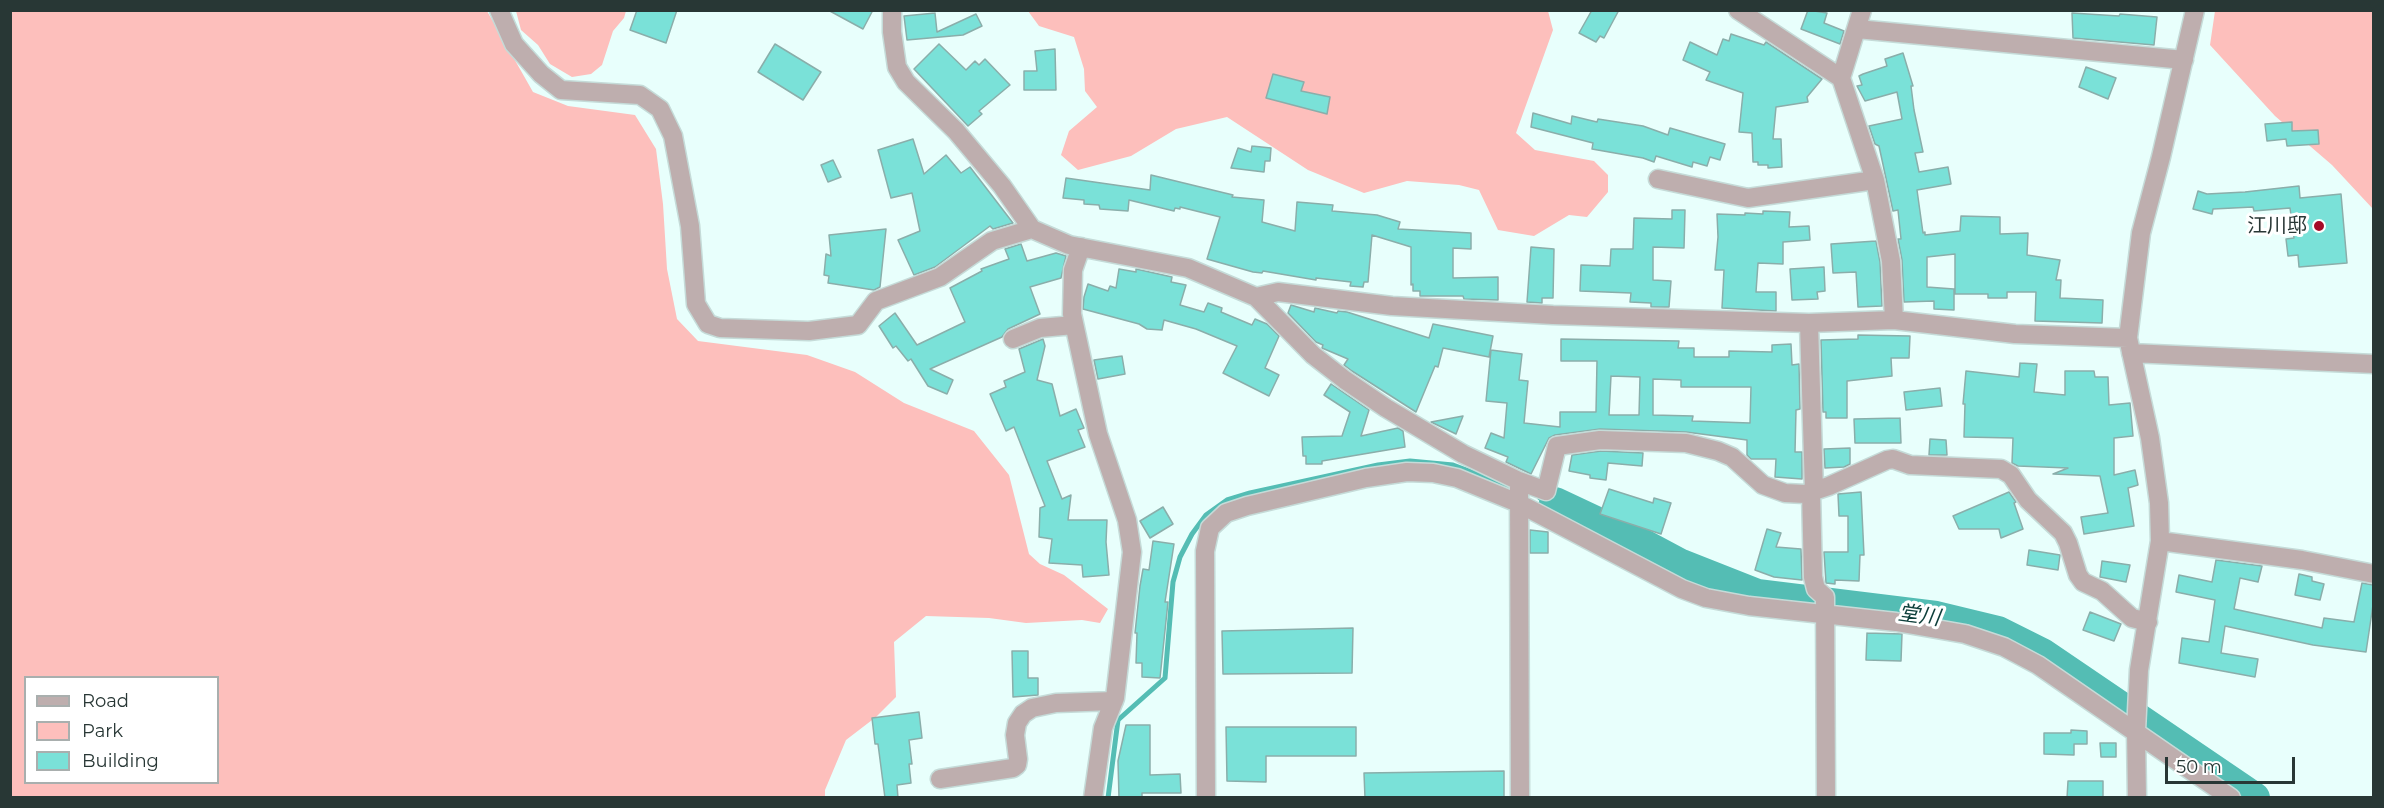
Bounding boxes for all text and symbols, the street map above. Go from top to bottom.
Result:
place label: 江川邸 [2247,214,2307,238]
marker: 江川邸 [2312,219,2326,233]
water label: 堂川 [1896,601,1942,631]
legend [24,676,219,784]
text: Road [82,690,129,712]
text: Park [82,720,123,742]
scale bar [2168,745,2298,783]
text: Building [82,750,159,772]
text: 50 m [2176,756,2222,778]

